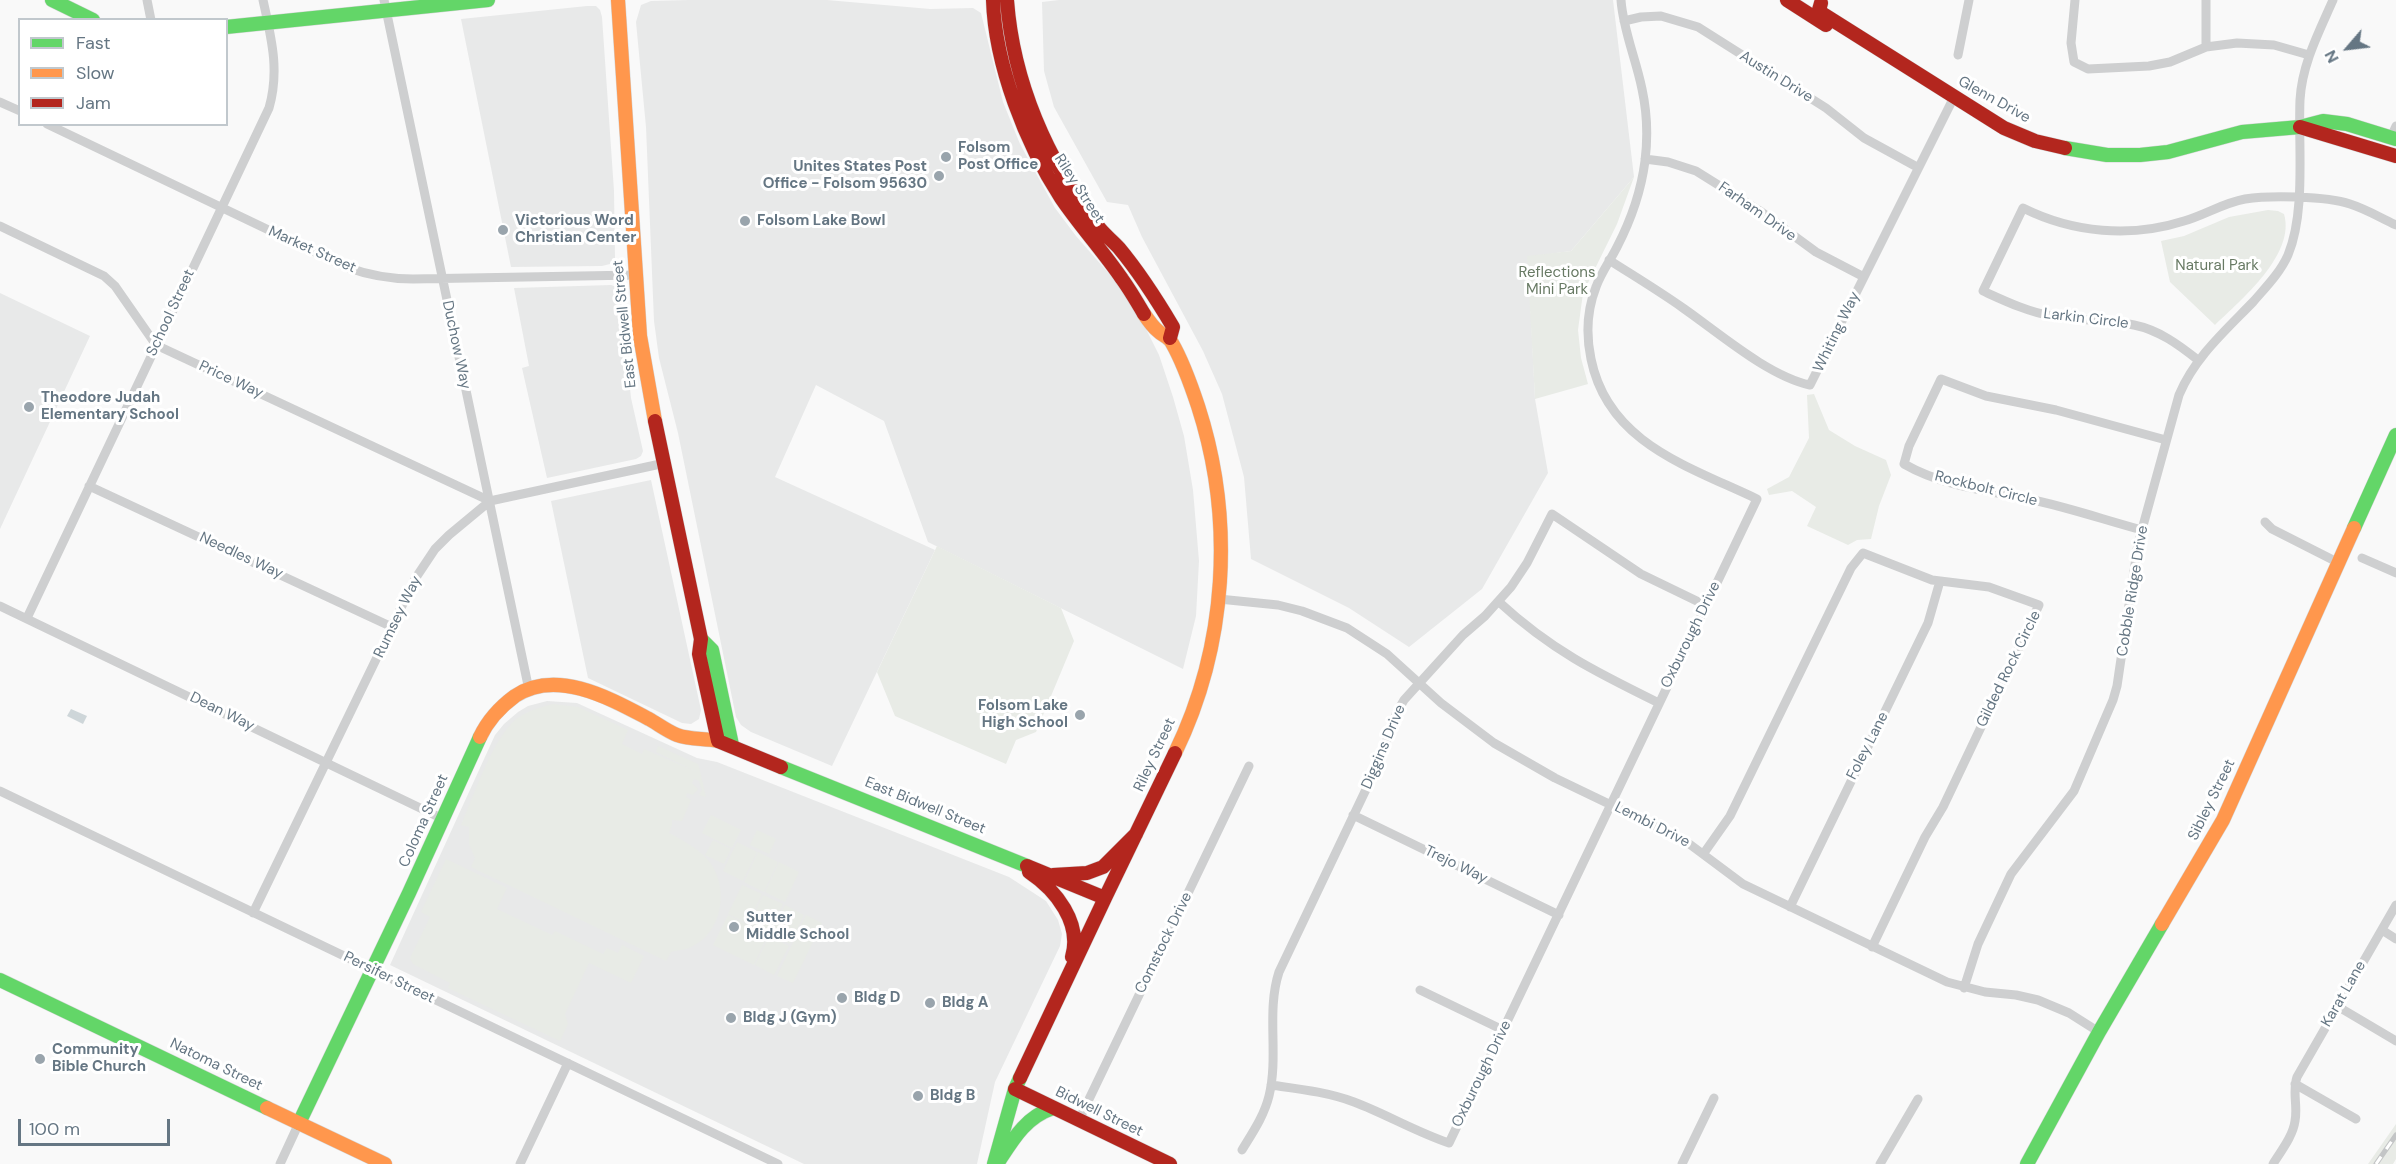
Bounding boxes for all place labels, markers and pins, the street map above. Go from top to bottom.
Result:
place label: Folsom Post Office [958,139,1038,174]
marker: Folsom Post Office [939,150,953,164]
place label: Unites States Post Office - Folsom 95630 [763,158,927,193]
marker: Unites States Post Office - Folsom 95630 [932,169,946,183]
place label: Victorious Word Christian Center [515,212,636,247]
place label: Folsom Lake Bowl [757,212,885,230]
marker: Folsom Lake Bowl [738,214,752,228]
marker: Victorious Word Christian Center [496,223,510,237]
place label: Theodore Judah Elementary School [41,389,179,424]
marker: Theodore Judah Elementary School [22,400,36,414]
place label: Folsom Lake High School [978,697,1068,732]
marker: Folsom Lake High School [1073,708,1087,722]
place label: Sutter Middle School [746,909,849,944]
marker: Sutter Middle School [727,920,741,934]
place label: Bldg D [854,989,900,1007]
marker: Bldg D [835,991,849,1005]
place label: Bldg A [942,994,988,1012]
marker: Bldg A [923,996,937,1010]
place label: Bldg J (Gym) [743,1009,837,1027]
marker: Bldg J (Gym) [724,1011,738,1025]
place label: Community Bible Church [52,1041,146,1076]
marker: Community Bible Church [33,1052,47,1066]
place label: Bldg B [930,1087,975,1105]
marker: Bldg B [911,1089,925,1103]

